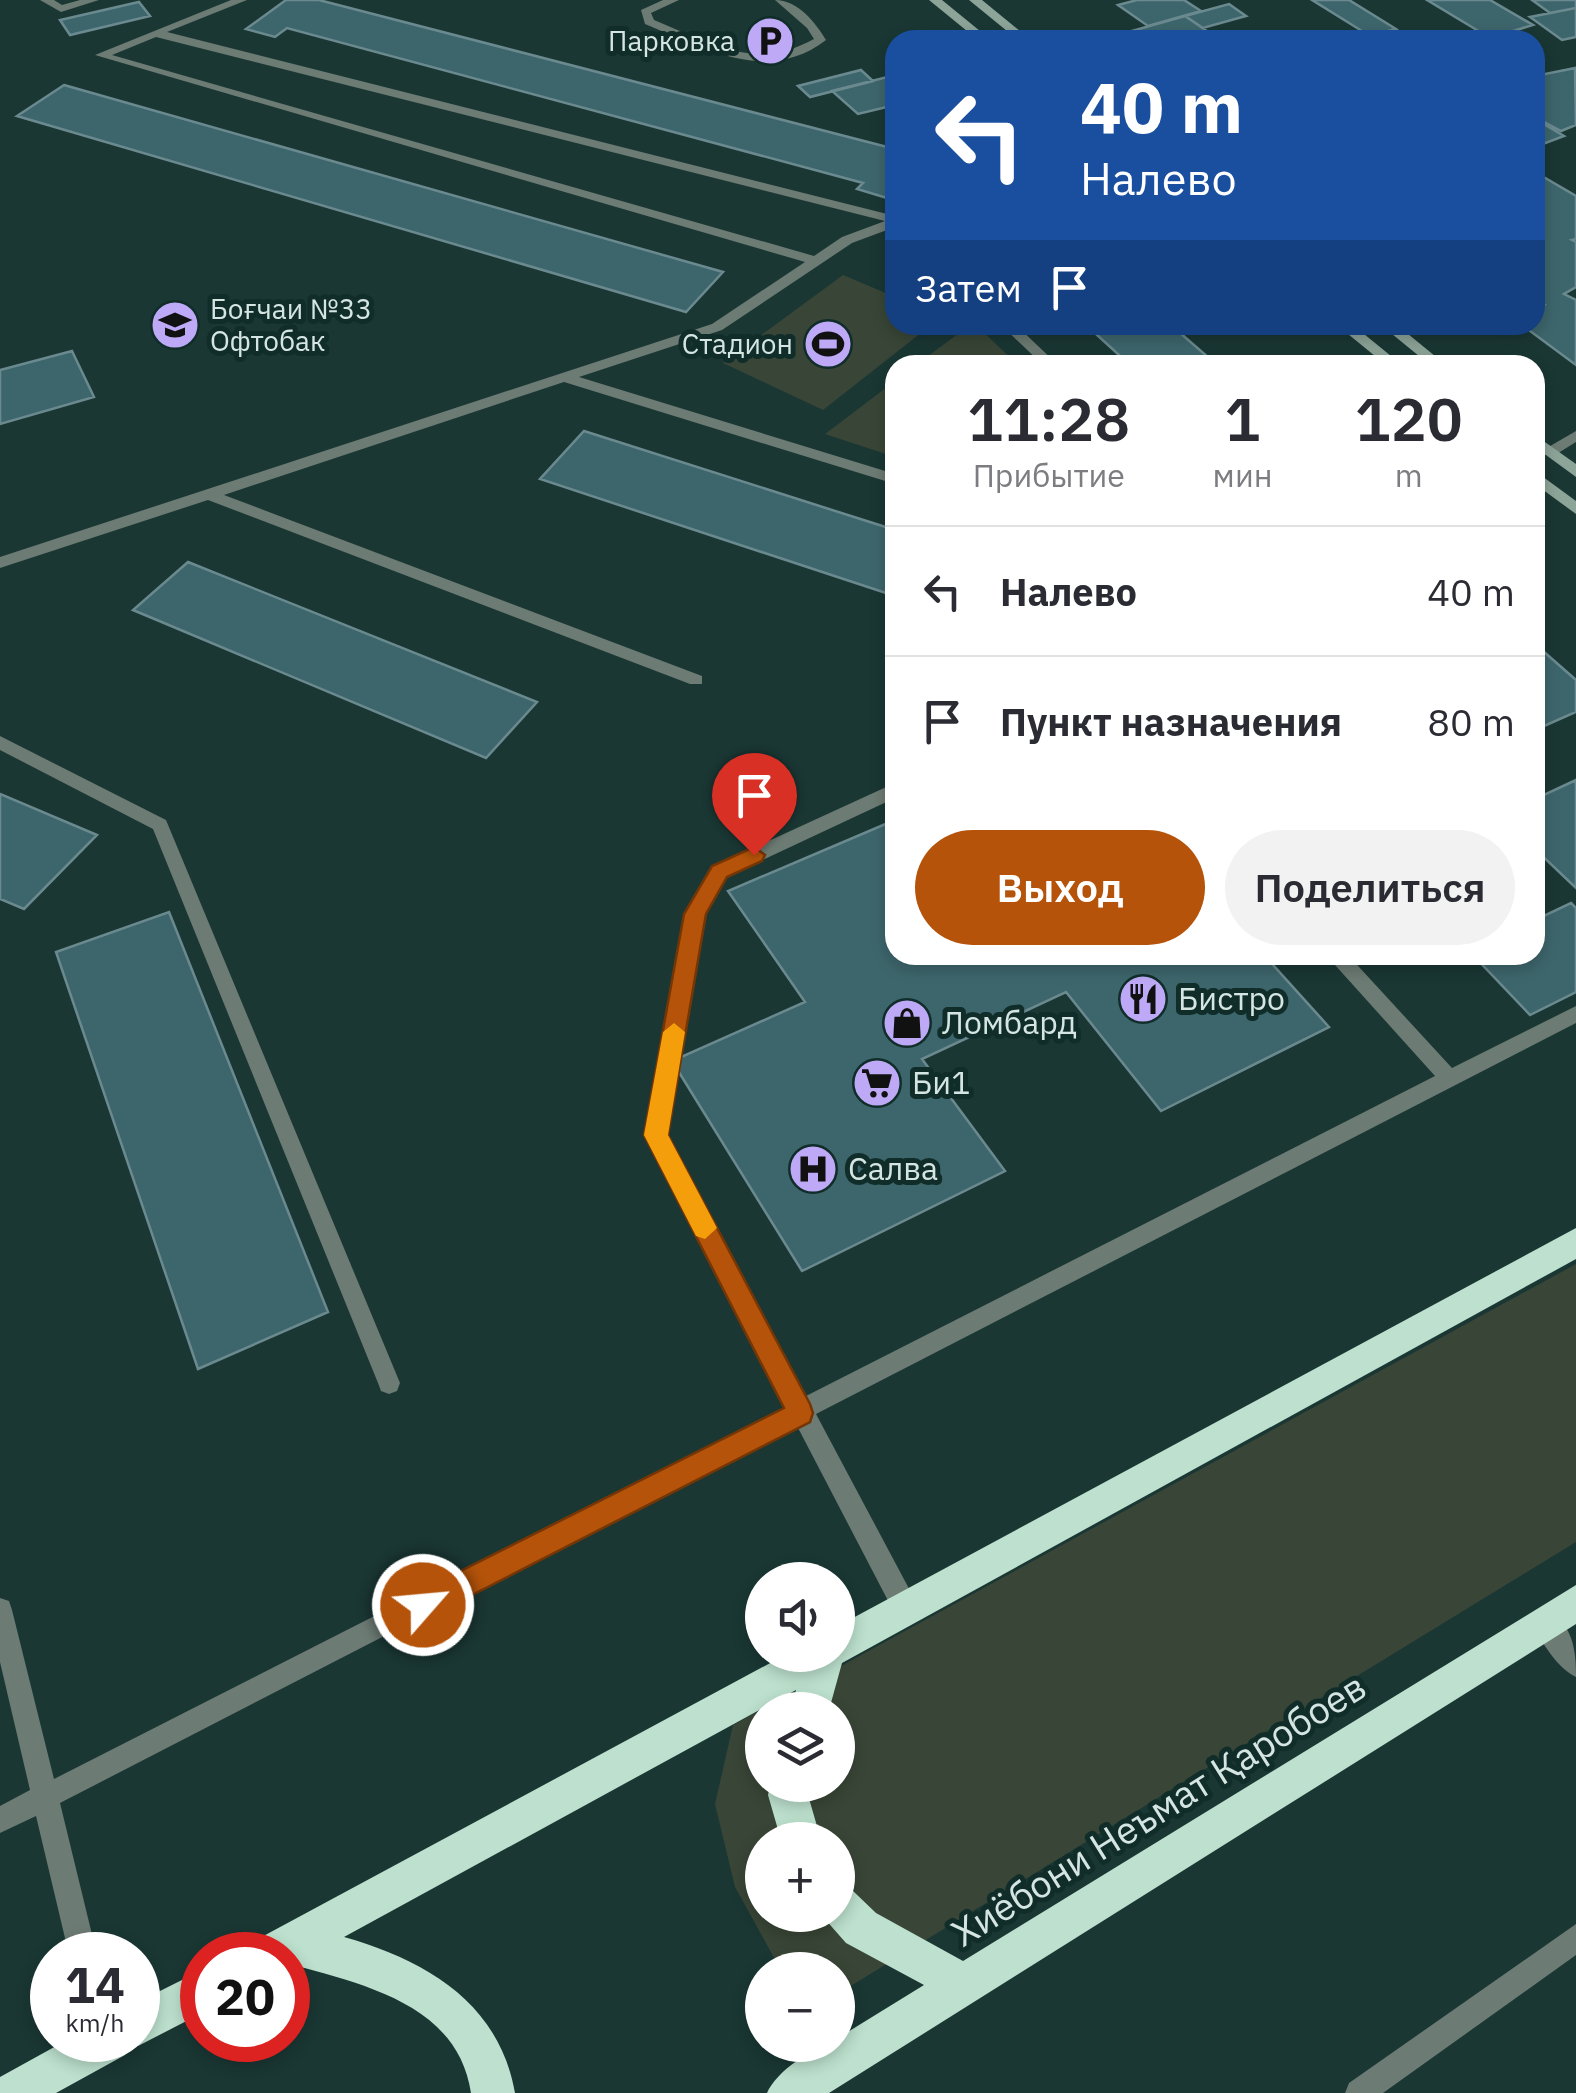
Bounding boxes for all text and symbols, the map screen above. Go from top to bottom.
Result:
parking icon: Парковка [744,15,796,67]
place label: Парковка [608,22,735,59]
text: 40 m [1080,61,1243,152]
icon: left [915,70,1045,200]
text: Налево [1080,149,1237,207]
icon: arrive [1042,260,1097,315]
text: Затем [915,263,1022,312]
place label: Боғчаи №33 Офтобак [210,290,372,359]
school or university icon: Боғчаи №33 Офтобак [149,299,201,351]
sports icon: Стадион [802,318,854,370]
place label: Стадион [682,325,793,362]
text: 11:28 [967,379,1130,458]
text: 1 [1225,379,1261,458]
text: 120 [1355,379,1463,458]
text: Прибытие [973,454,1125,496]
text: мин [1213,454,1273,496]
text: m [1395,454,1423,496]
icon: left [915,564,970,619]
text: Налево [1000,567,1137,616]
text: 40 m [1427,567,1515,616]
icon: arrive [915,694,970,749]
text: Пункт назначения [1000,697,1342,746]
text: 80 m [1427,697,1515,746]
pin [712,753,797,856]
icon: arrive [727,768,782,823]
button: Выход [915,830,1205,945]
button: Поделиться [1225,830,1515,945]
restaurant icon: Бистро [1117,973,1169,1025]
place label: Бистро [1178,977,1285,1019]
shop icon: Ломбард [881,997,933,1049]
place label: Ломбард [942,1001,1077,1043]
supermarket icon: Би1 [851,1057,903,1109]
place label: Би1 [912,1061,970,1103]
hospital icon: Салва [787,1143,839,1195]
place label: Салва [848,1147,938,1189]
position arrow [371,1553,475,1657]
map controls [745,1562,855,2062]
button: sound [745,1562,855,1672]
street label: Хиёбони Неъмат Қаробоев [942,1661,1375,1957]
button: layers [745,1692,855,1802]
button: + [745,1822,855,1932]
speed limit sign: 20 [180,1932,310,2062]
text: 14 [65,1952,125,2017]
button: − [745,1952,855,2062]
text: km/h [66,2006,124,2039]

